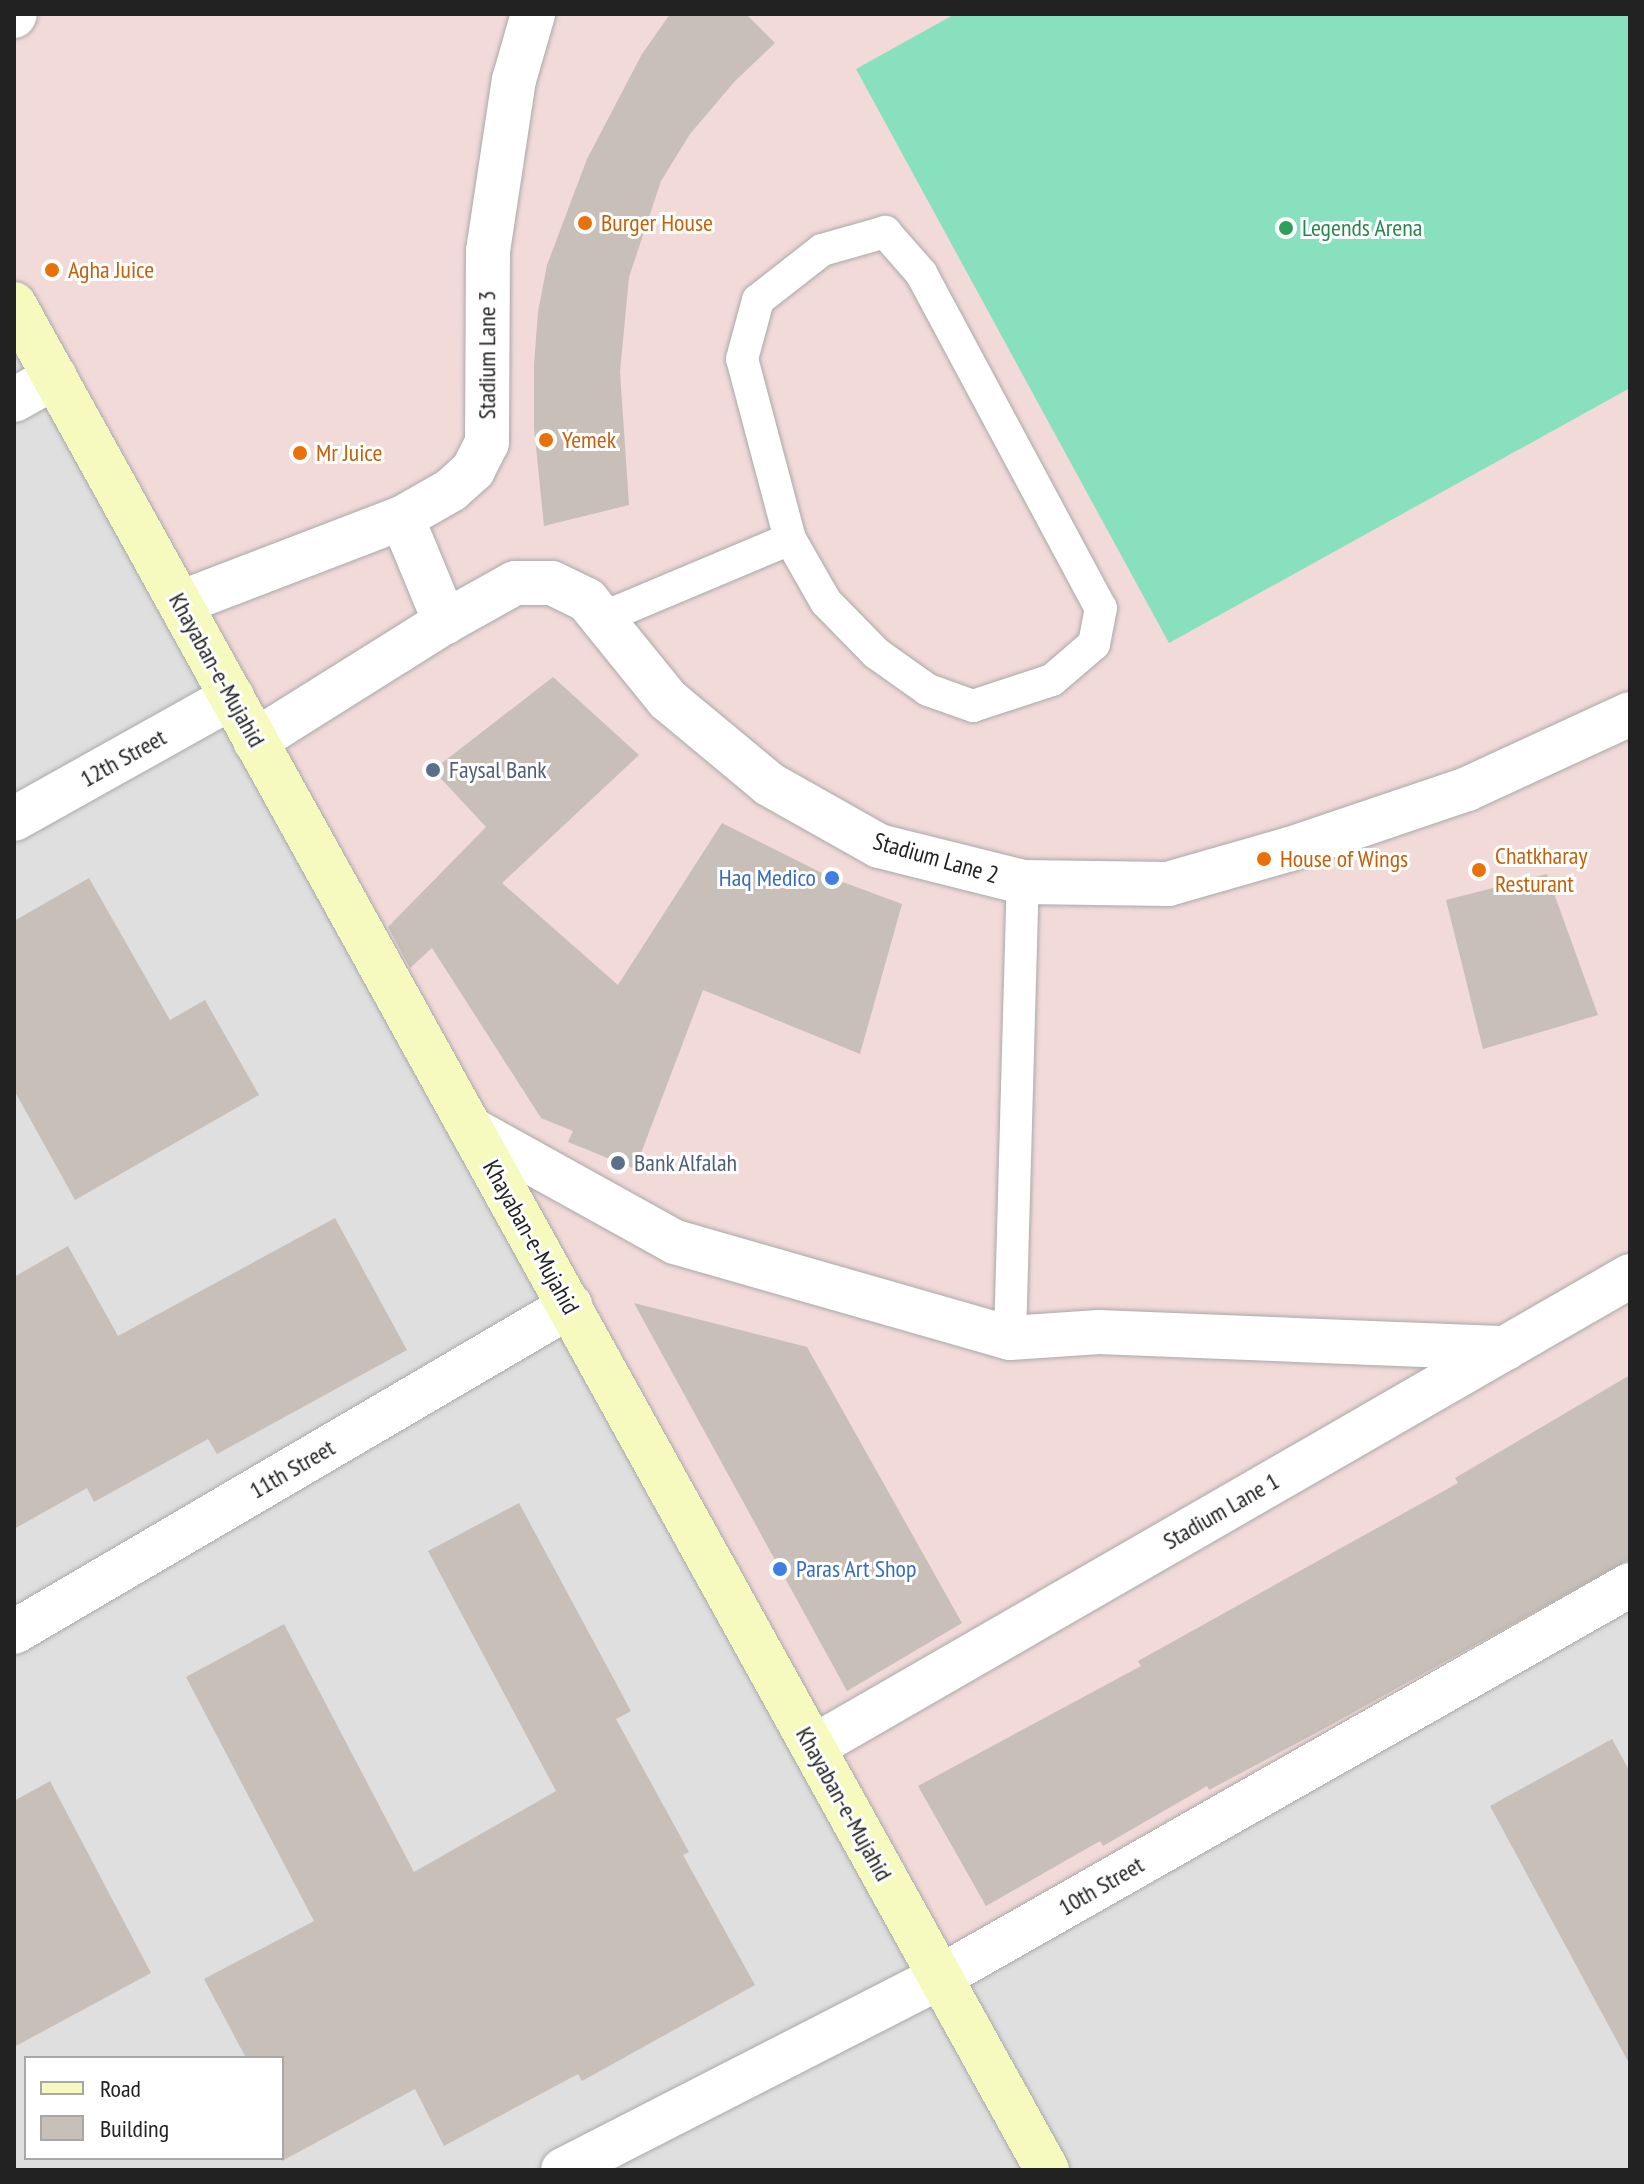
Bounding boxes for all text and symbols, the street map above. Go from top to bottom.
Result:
place label: Burger House [601,209,713,237]
marker: Burger House [576,214,594,232]
place label: Legends Arena [1302,214,1423,242]
marker: Legends Arena [1277,219,1295,237]
place label: Agha Juice [68,256,154,284]
marker: Agha Juice [43,261,61,279]
street label: Stadium Lane 3 [473,291,501,419]
place label: Yemek [562,426,616,454]
marker: Yemek [537,431,555,449]
place label: Mr Juice [316,439,382,467]
marker: Mr Juice [291,444,309,462]
street label: Khayaban-e-Mujahid [163,588,271,752]
street label: 12th Street [75,723,171,793]
place label: Faysal Bank [449,756,547,784]
marker: Faysal Bank [424,761,442,779]
street label: Stadium Lane 2 [870,826,1002,890]
place label: Chatkharay Resturant [1495,842,1587,898]
place label: House of Wings [1280,845,1408,873]
marker: House of Wings [1255,850,1273,868]
marker: Chatkharay Resturant [1470,861,1488,879]
place label: Haq Medico [719,864,816,892]
marker: Haq Medico [823,869,841,887]
place label: Bank Alfalah [634,1149,738,1177]
marker: Bank Alfalah [609,1154,627,1172]
street label: Khayaban-e-Mujahid [477,1155,585,1319]
street label: 11th Street [244,1433,340,1505]
street label: Stadium Lane 1 [1158,1466,1284,1556]
place label: Paras Art Shop [796,1555,917,1583]
marker: Paras Art Shop [771,1560,789,1578]
street label: Khayaban-e-Mujahid [790,1722,898,1886]
street label: 10th Street [1053,1850,1149,1922]
legend [24,2056,284,2160]
text: Road [100,2073,141,2104]
text: Building [100,2113,169,2144]

